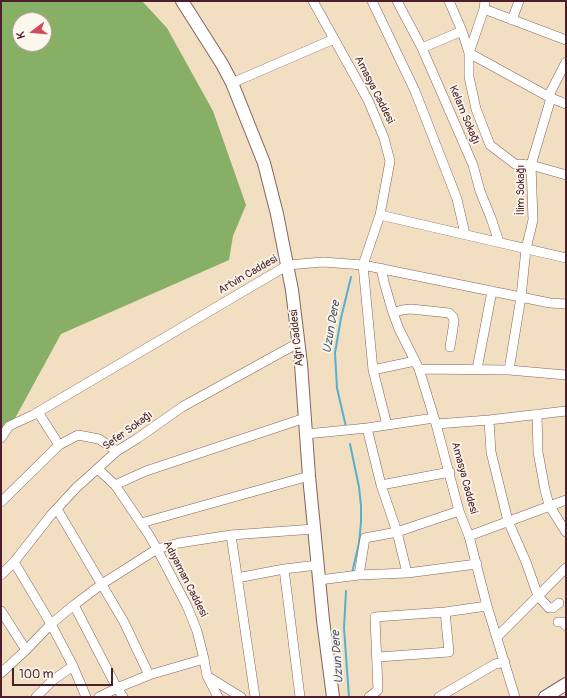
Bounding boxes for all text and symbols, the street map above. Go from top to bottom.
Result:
north arrow [12,12,52,52]
text: K [14,30,28,40]
street label: Amasya Caddesi [351,54,397,126]
street label: Kelam Sokağı [446,84,482,146]
street label: İlim Sokağı [514,165,528,215]
street label: Artvin Caddesi [216,253,280,297]
water label: Uzun Dere [320,300,344,354]
street label: Ağrı Caddesi [287,309,307,367]
street label: Sefer Sokağı [101,409,155,453]
street label: Amasya Caddesi [448,441,480,515]
street label: Adıyaman Caddesi [160,539,210,619]
water label: Uzun Dere [329,630,347,684]
scale bar [14,660,115,686]
text: 100 m [19,667,53,682]

